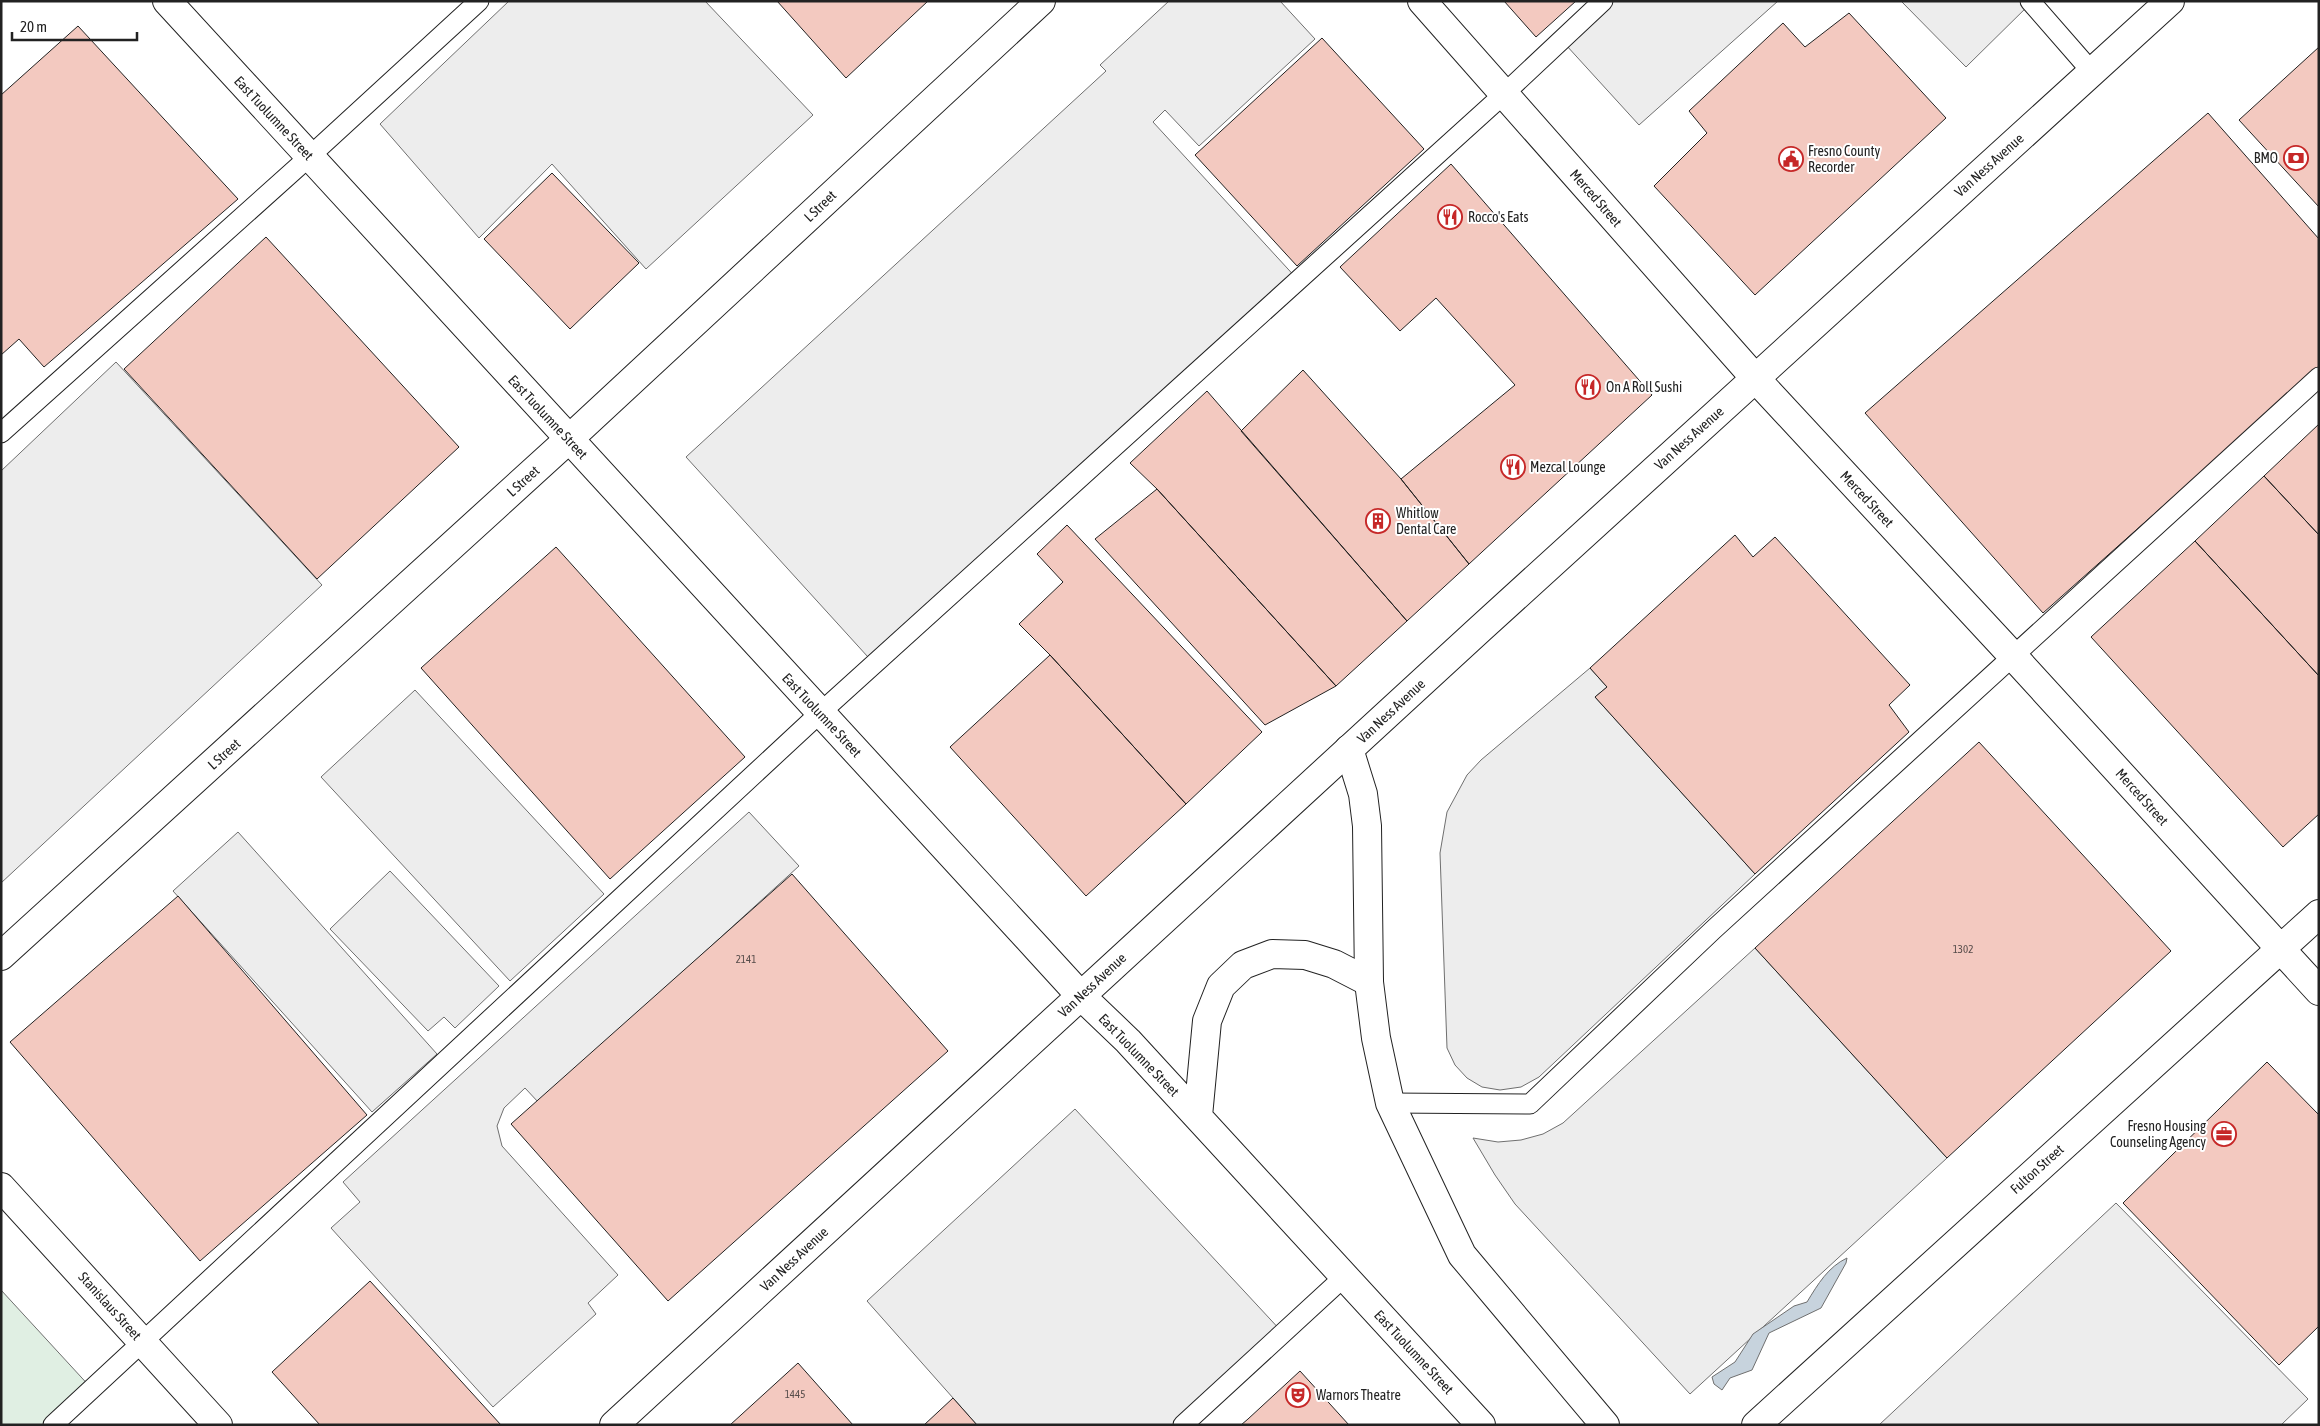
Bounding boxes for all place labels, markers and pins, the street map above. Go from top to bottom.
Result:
place label: Fresno County Recorder [1808,143,1881,175]
bank icon: BMO [2283,145,2309,171]
public building icon: Fresno County Recorder [1778,146,1804,172]
place label: BMO [2254,150,2278,166]
restaurant icon: Rocco's Eats [1437,204,1463,230]
place label: Rocco's Eats [1468,209,1529,225]
restaurant icon: On A Roll Sushi [1575,374,1601,400]
place label: On A Roll Sushi [1606,379,1682,395]
restaurant icon: Mezcal Lounge [1500,454,1526,480]
place label: Mezcal Lounge [1530,459,1606,475]
place label: Whitlow Dental Care [1396,505,1456,537]
building icon: Whitlow Dental Care [1365,508,1391,534]
place label: Fresno Housing Counseling Agency [2110,1118,2206,1150]
office icon: Fresno Housing Counseling Agency [2211,1121,2237,1147]
theatre icon: Warnors Theatre [1285,1382,1311,1408]
place label: Warnors Theatre [1316,1387,1401,1403]

